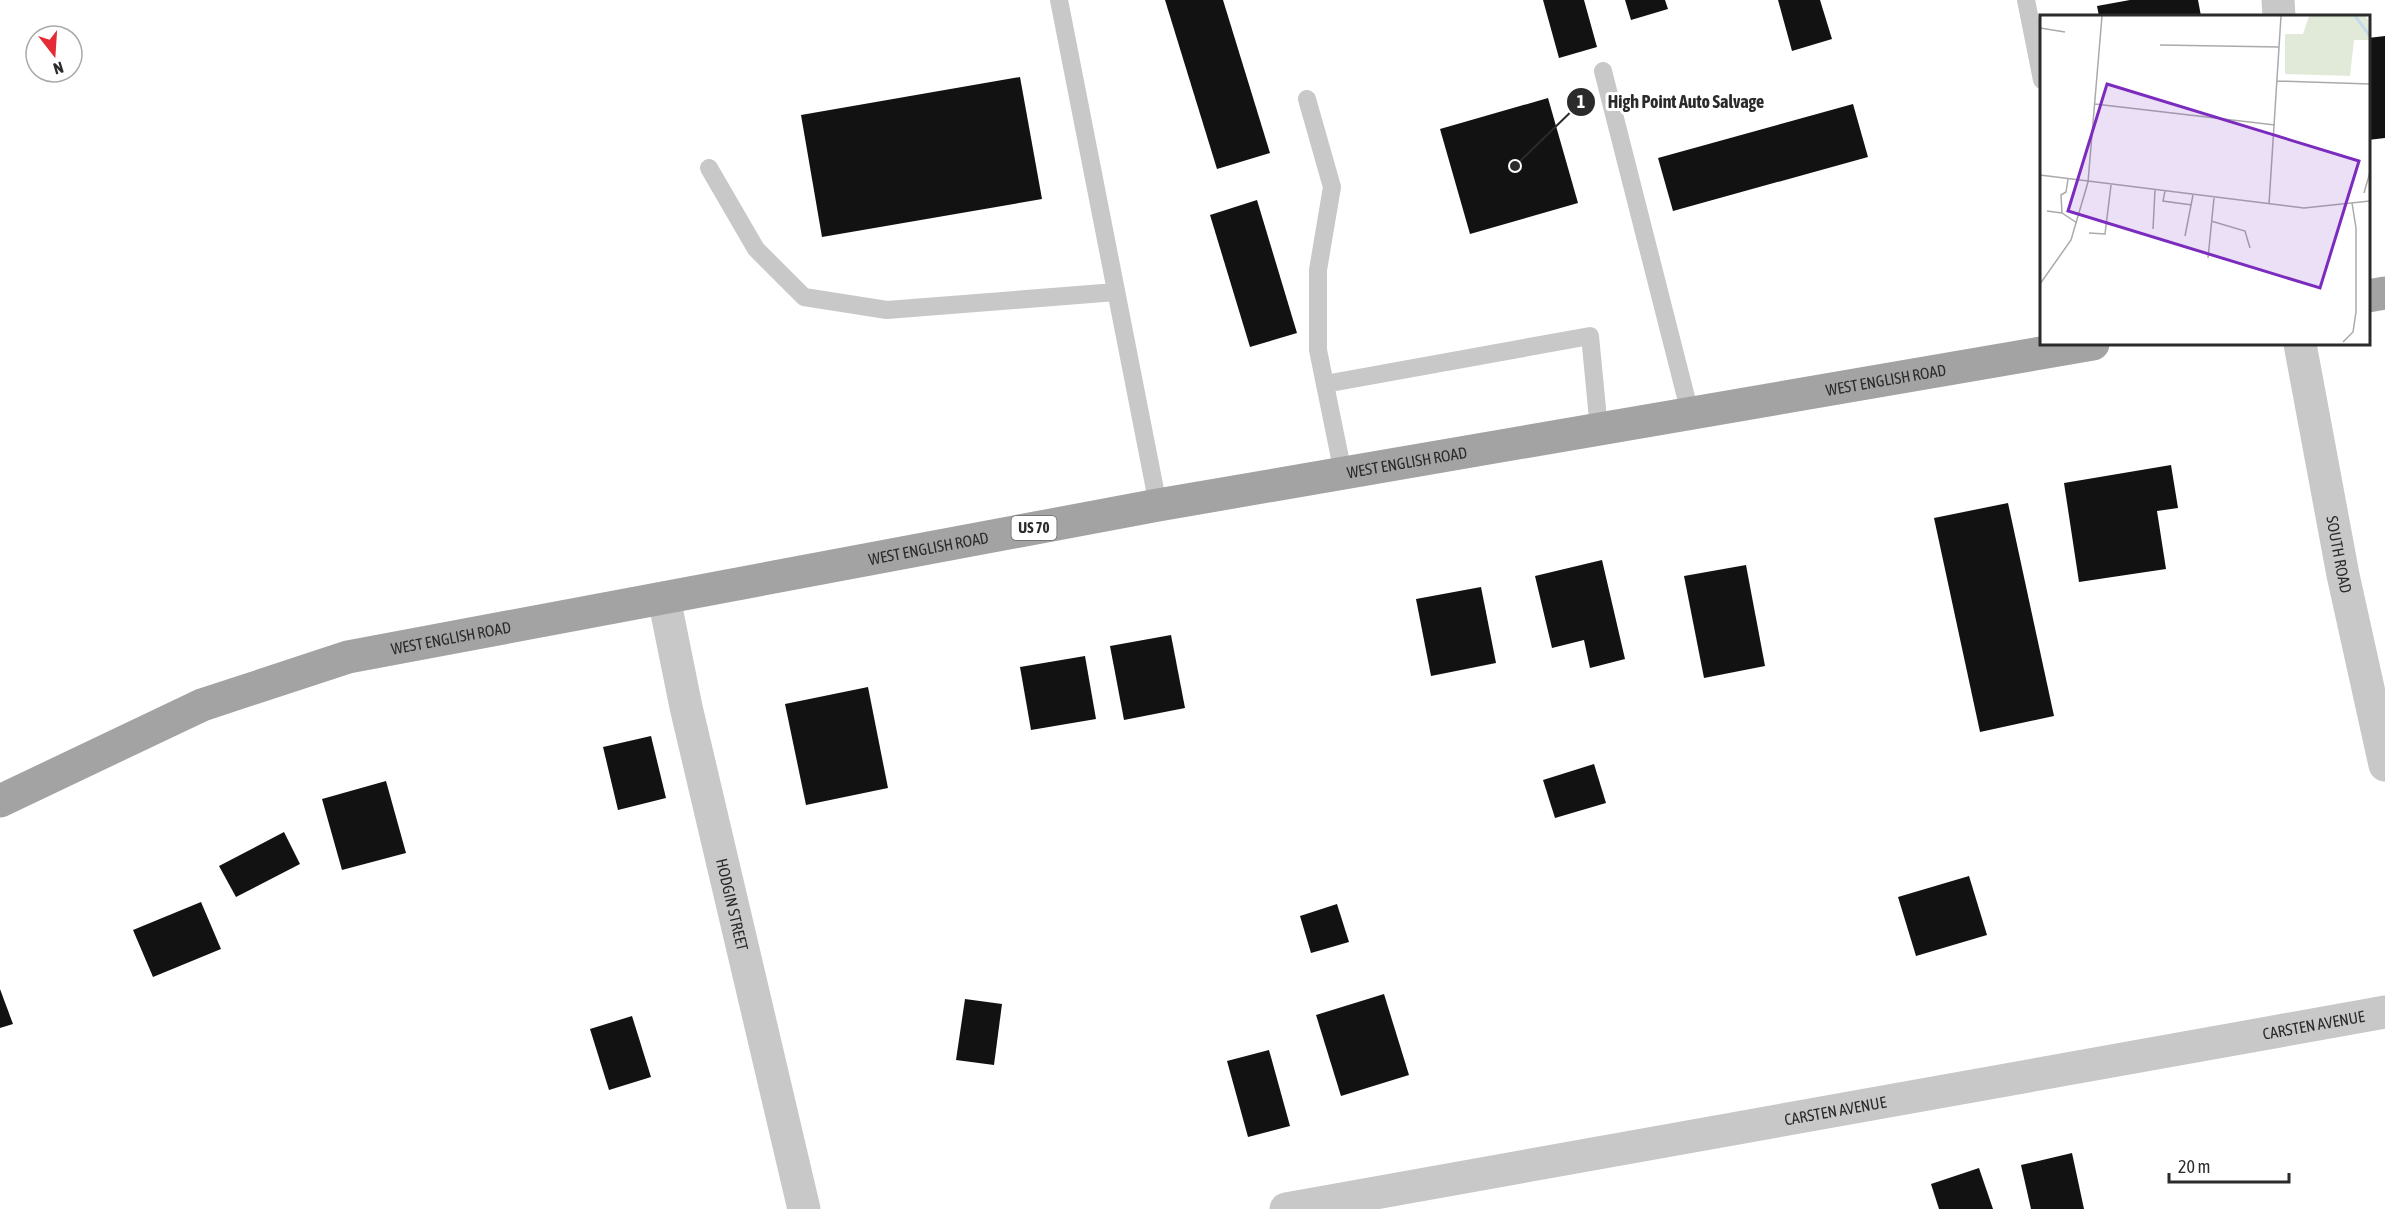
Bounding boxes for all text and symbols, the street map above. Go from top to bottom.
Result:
inset map [2040,15,2370,345]
north arrow [24,24,84,84]
text: N [51,58,66,78]
callout: High Point Auto Salvage [1566,84,1776,120]
text: 1 [1577,91,1585,112]
text: High Point Auto Salvage [1608,91,1764,112]
street label: WEST ENGLISH ROAD [1824,360,1947,399]
street label: WEST ENGLISH ROAD [1345,443,1468,481]
street label: SOUTH ROAD [2323,514,2356,595]
road number: US 70 [1012,516,1056,540]
street label: WEST ENGLISH ROAD [867,528,990,568]
street label: WEST ENGLISH ROAD [389,618,512,658]
street label: HODGIN STREET [713,856,752,952]
street label: CARSTEN AVENUE [2261,1007,2366,1043]
street label: CARSTEN AVENUE [1783,1093,1888,1129]
scale bar [2169,1146,2289,1184]
text: 20 m [2178,1156,2210,1177]

